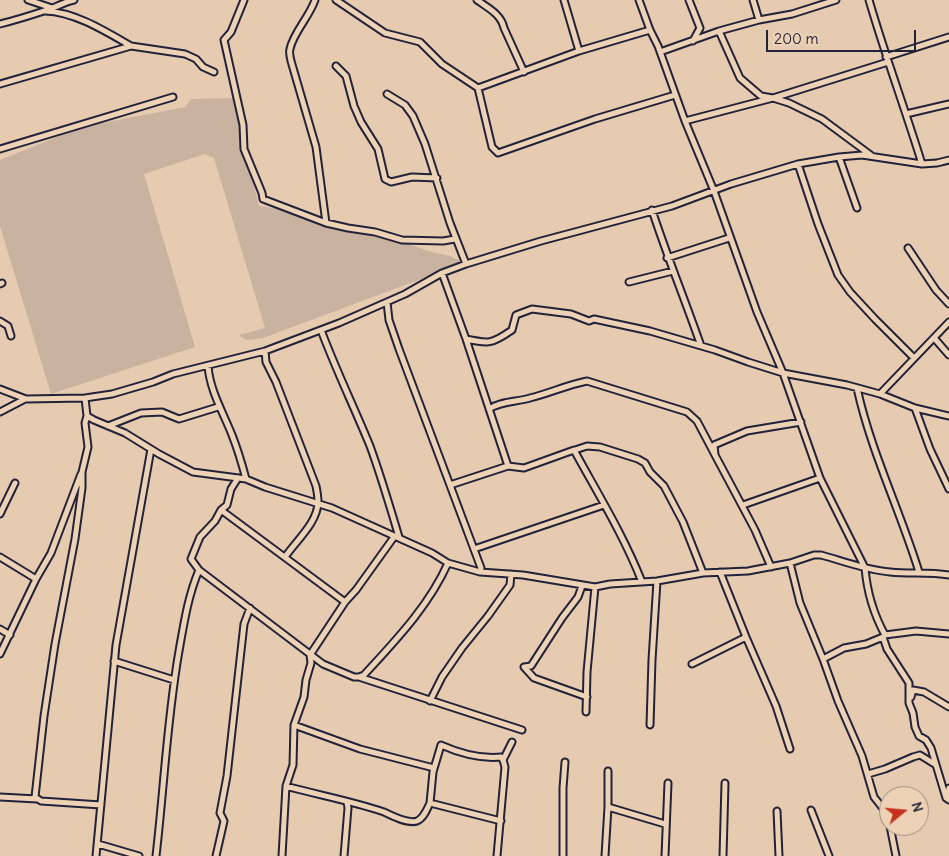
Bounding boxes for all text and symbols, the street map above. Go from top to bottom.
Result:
scale bar [769,20,919,52]
text: 200 m [774,29,819,48]
north arrow [879,786,929,836]
text: N [907,800,927,814]

